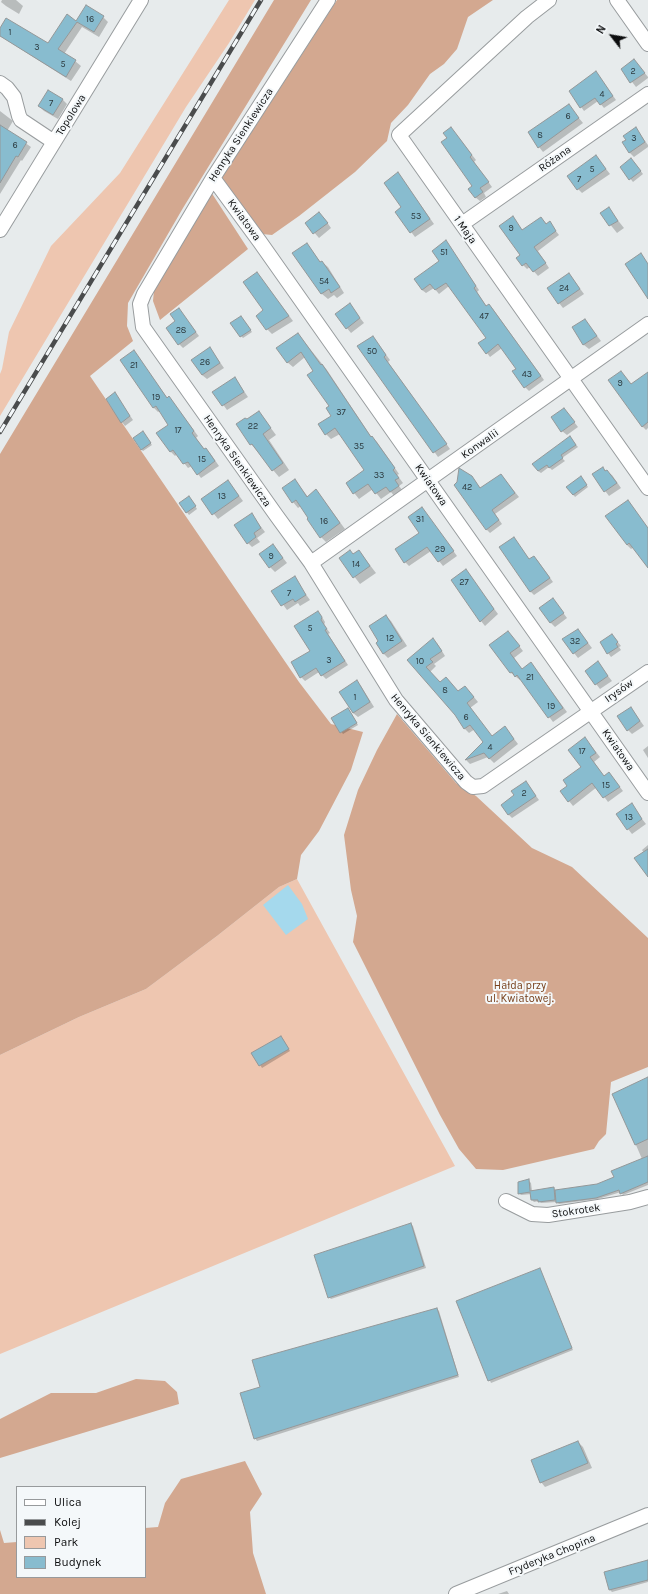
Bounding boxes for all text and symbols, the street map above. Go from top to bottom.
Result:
house number: 16 [86,14,94,24]
north arrow [592,16,632,56]
text: N [594,23,609,36]
house number: 1 [9,27,11,37]
house number: 3 [34,42,40,52]
house number: 5 [60,59,66,69]
house number: 2 [630,66,636,76]
street label: Henryka Sienkiewicza [206,86,276,184]
house number: 4 [599,89,605,99]
street label: Topolowa [53,92,89,138]
house number: 7 [49,98,53,108]
house number: 6 [565,111,571,121]
house number: 8 [537,130,543,140]
house number: 3 [631,133,637,143]
house number: 6 [12,140,18,150]
street label: Różana [536,143,574,175]
house number: 5 [589,164,595,174]
house number: 7 [577,174,581,184]
street label: Kwiatowa [225,197,263,243]
house number: 53 [411,211,421,221]
street label: 1 Maja [451,213,479,247]
house number: 9 [508,223,514,233]
house number: 51 [440,247,448,257]
house number: 54 [319,276,329,286]
house number: 24 [559,283,569,293]
house number: 47 [479,311,489,321]
house number: 28 [176,325,186,335]
house number: 50 [367,346,377,356]
house number: 26 [200,357,210,367]
house number: 21 [130,360,138,370]
house number: 43 [522,369,532,379]
house number: 9 [617,378,623,388]
house number: 19 [152,392,160,402]
house number: 37 [336,407,346,417]
street label: Henryka Sienkiewicza [200,413,274,509]
house number: 22 [248,421,258,431]
house number: 17 [174,425,182,435]
street label: Konwalii [459,426,501,462]
house number: 35 [354,441,364,451]
house number: 15 [198,454,206,464]
street label: Kwiatowa [412,461,450,509]
house number: 33 [374,470,384,480]
house number: 42 [462,482,472,492]
house number: 13 [218,491,226,501]
house number: 31 [416,514,424,524]
house number: 16 [320,516,328,526]
house number: 29 [435,544,445,554]
house number: 9 [268,551,274,561]
house number: 14 [352,559,360,569]
house number: 27 [459,577,469,587]
house number: 7 [287,588,291,598]
house number: 5 [307,623,313,633]
house number: 12 [386,633,394,643]
house number: 32 [570,636,580,646]
house number: 3 [326,655,332,665]
house number: 10 [416,656,424,666]
house number: 21 [526,672,534,682]
street label: Irysów [602,676,636,706]
house number: 8 [442,685,448,695]
street label: Henryka Sienkiewicza [388,691,468,783]
house number: 1 [354,692,356,702]
house number: 19 [547,701,555,711]
house number: 6 [463,712,469,722]
street label: Kwiatowa [599,726,637,774]
house number: 4 [487,742,493,752]
house number: 17 [578,746,586,756]
house number: 15 [602,780,610,790]
house number: 2 [521,788,527,798]
house number: 13 [625,812,633,822]
park label: Hałda przy ul. Kwiatowej. [486,979,554,1005]
street label: Stokrotek [551,1201,601,1221]
legend [16,1486,146,1578]
text: Ulica [54,1495,82,1509]
text: Kolej [54,1515,81,1529]
street label: Fryderyka Chopina [507,1532,597,1578]
text: Park [54,1535,78,1549]
text: Budynek [54,1555,102,1569]

